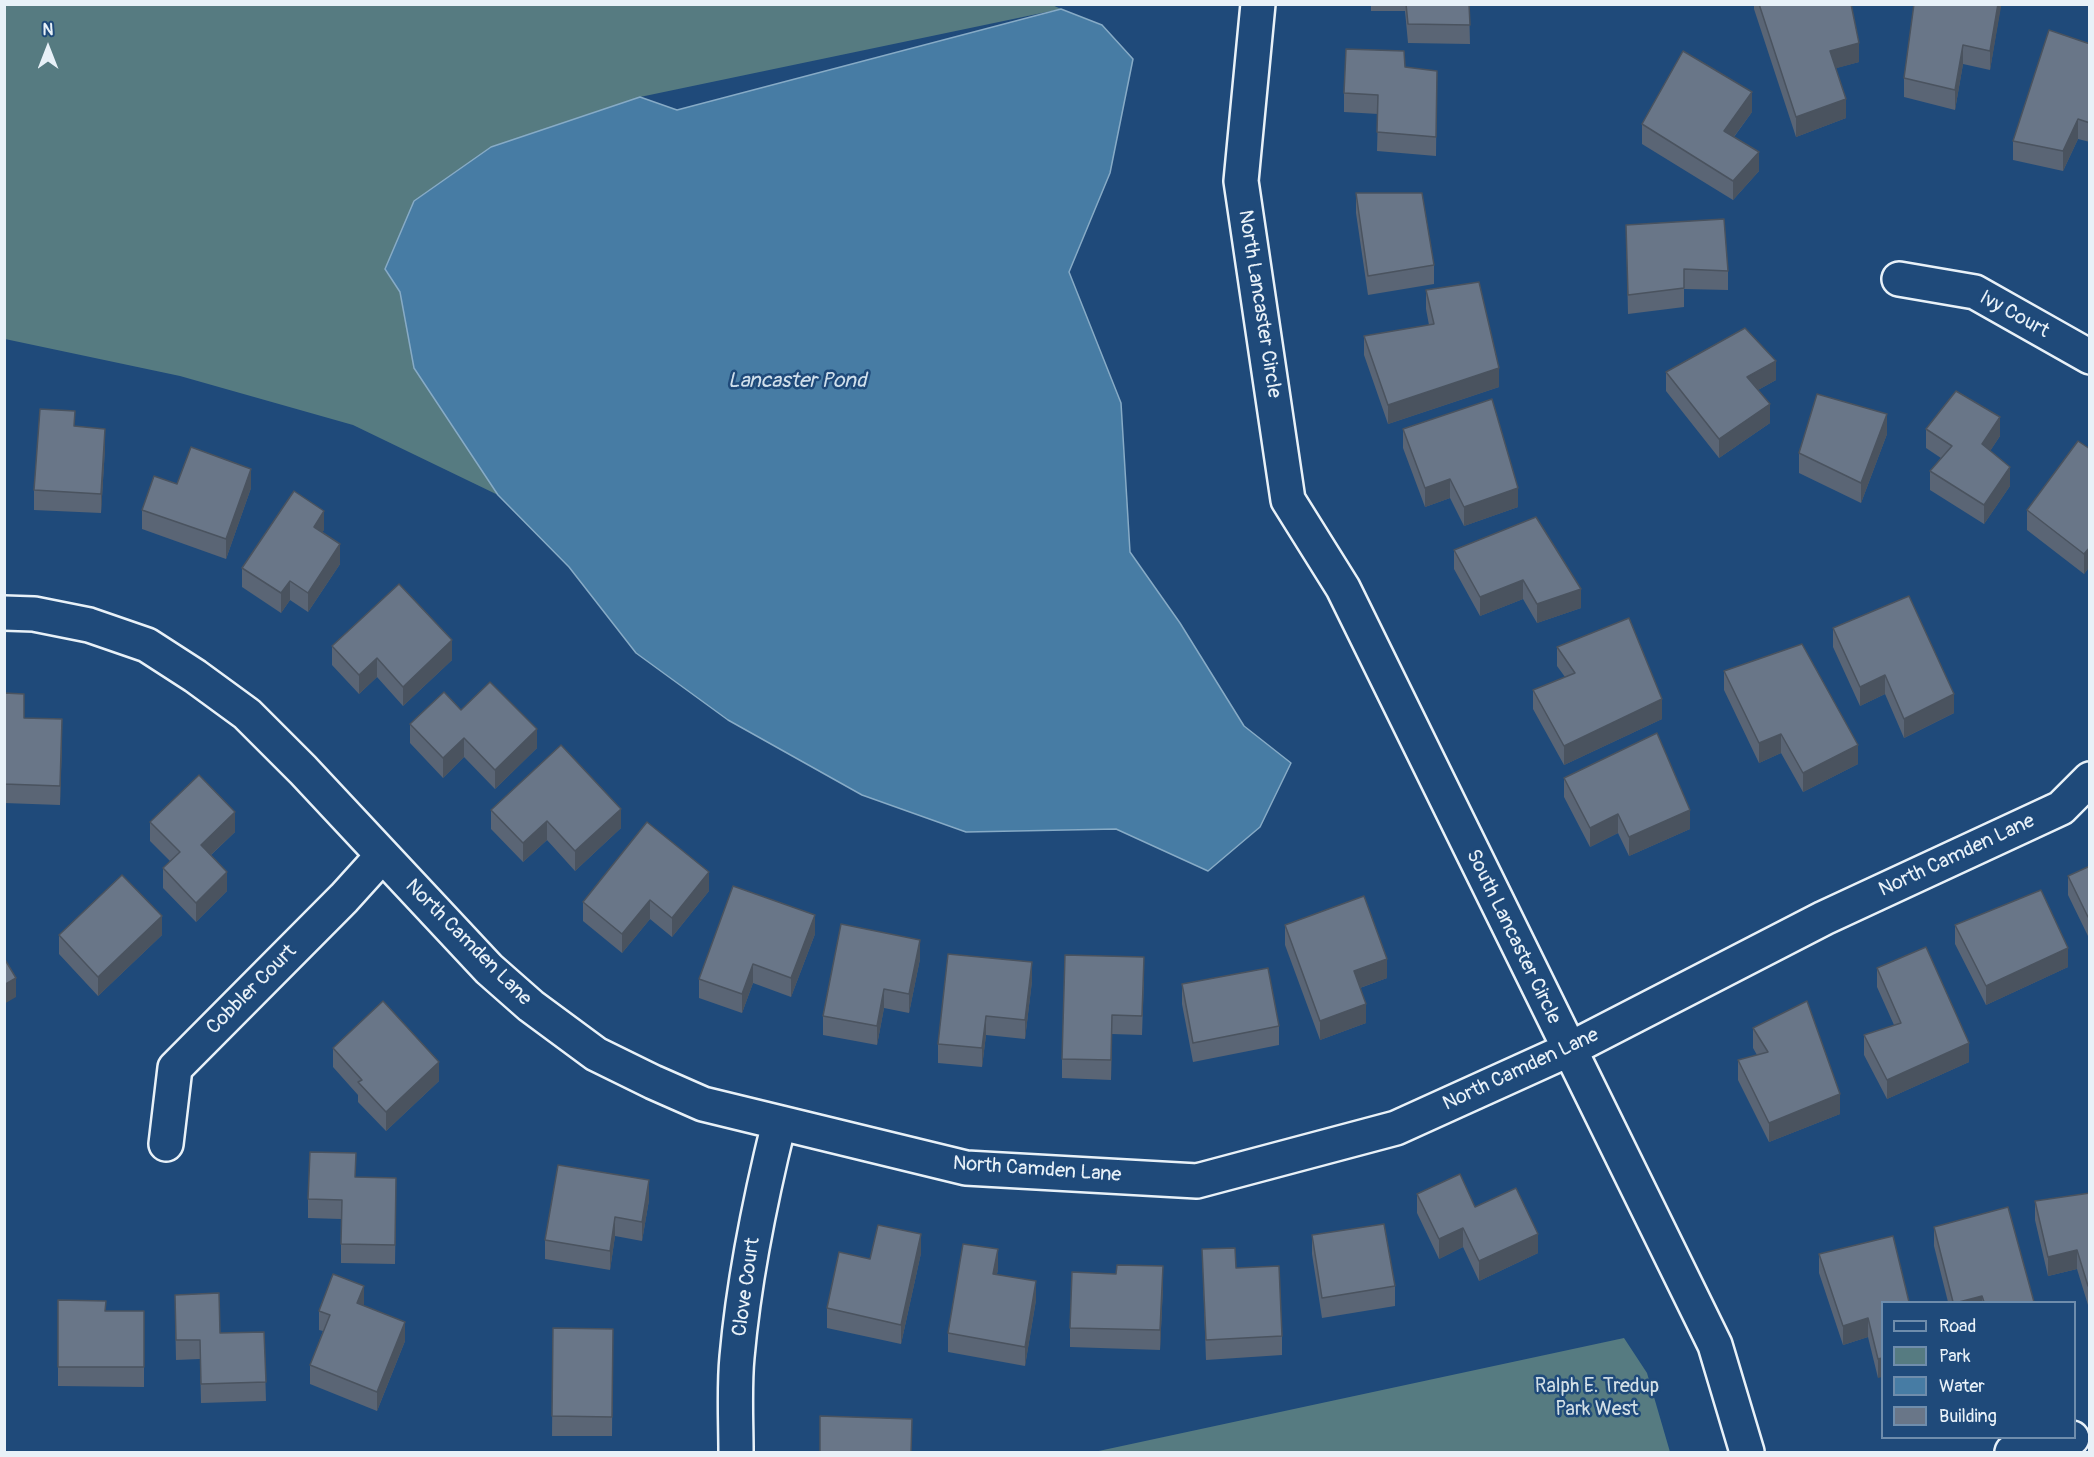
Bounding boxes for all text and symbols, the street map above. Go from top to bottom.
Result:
north arrow [18,18,78,78]
text: N [43,20,53,40]
street label: North Lancaster Circle [1232,208,1286,400]
street label: Ivy Court [1975,286,2053,344]
water label: Lancaster Pond [728,369,866,395]
street label: North Camden Lane [1875,809,2039,903]
street label: South Lancaster Circle [1460,846,1566,1028]
street label: North Camden Lane [400,875,536,1011]
street label: Cobbler Court [202,940,302,1040]
street label: North Camden Lane [1439,1023,1603,1117]
street label: North Camden Lane [952,1152,1122,1188]
street label: Clove Court [728,1236,766,1338]
legend [1881,1301,2076,1439]
text: Road [1939,1315,1976,1338]
text: Park [1939,1345,1971,1368]
park label: Ralph E. Tredup Park West [1535,1375,1659,1422]
text: Water [1939,1375,1985,1398]
text: Building [1939,1405,1997,1428]

